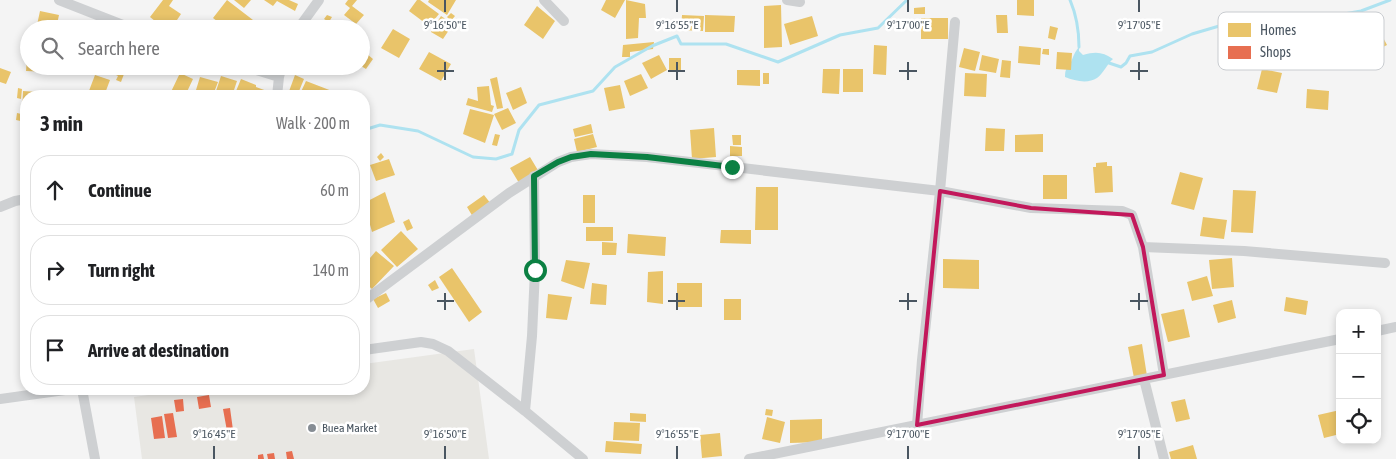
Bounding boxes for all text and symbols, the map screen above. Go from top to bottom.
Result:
legend [1218,12,1384,70]
text: 9°16'50"E [424,18,466,32]
text: 9°16'55"E [656,18,698,32]
text: 9°17'00"E [887,18,929,32]
text: 9°17'05"E [1118,18,1160,32]
search box [20,20,370,75]
text: Homes [1260,22,1296,38]
icon: search [38,34,66,62]
text: Search here [78,37,160,59]
text: Shops [1260,44,1291,60]
text: 3 min [40,111,83,135]
text: Walk · 200 m [276,114,350,132]
route end [721,156,744,179]
icon: ahead [41,176,69,204]
text: Continue [88,179,152,201]
text: 60 m [320,181,349,199]
icon: right [41,256,69,284]
text: Turn right [88,259,155,281]
route start [524,259,547,282]
text: 140 m [313,261,349,279]
map controls [1336,309,1381,444]
button: + [1336,309,1381,354]
icon: arrive [41,336,69,364]
text: Arrive at destination [88,339,229,361]
button: − [1336,354,1381,399]
button: locate [1336,399,1381,444]
place label: Buea Market [322,421,378,435]
marker: Buea Market [306,422,318,434]
text: 9°16'45"E [193,427,235,441]
text: 9°16'50"E [424,427,466,441]
text: 9°16'55"E [656,427,698,441]
text: 9°17'00"E [887,427,929,441]
text: 9°17'05"E [1118,427,1160,441]

